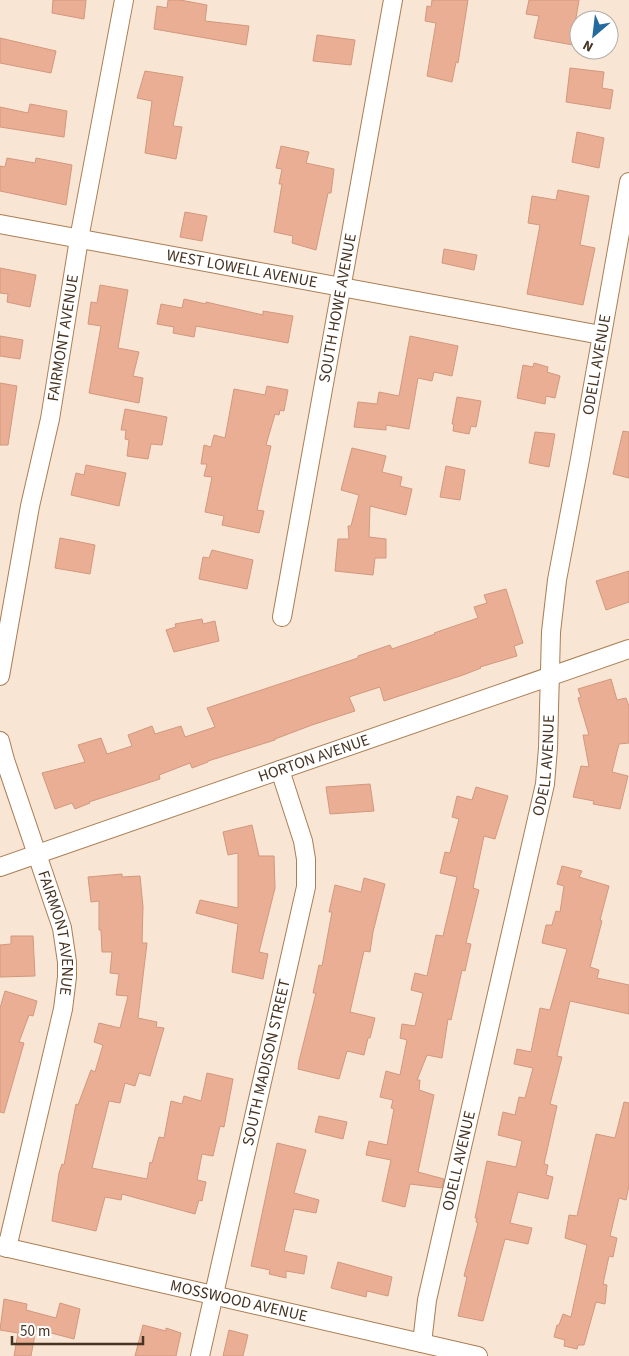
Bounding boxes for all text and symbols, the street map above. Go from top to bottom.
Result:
north arrow [569,10,619,60]
text: N [580,35,597,57]
street label: SOUTH HOWE AVENUE [313,232,362,384]
street label: WEST LOWELL AVENUE [165,244,319,293]
street label: FAIRMONT AVENUE [42,273,84,403]
street label: ODELL AVENUE [577,313,616,417]
street label: ODELL AVENUE [527,714,560,818]
street label: HORTON AVENUE [255,729,372,788]
street label: FAIRMONT AVENUE [32,868,78,997]
street label: SOUTH MADISON STREET [237,977,296,1148]
street label: ODELL AVENUE [437,1109,481,1213]
street label: MOSSWOOD AVENUE [168,1275,310,1327]
scale bar [12,1314,144,1346]
text: 50 m [20,1321,50,1342]

